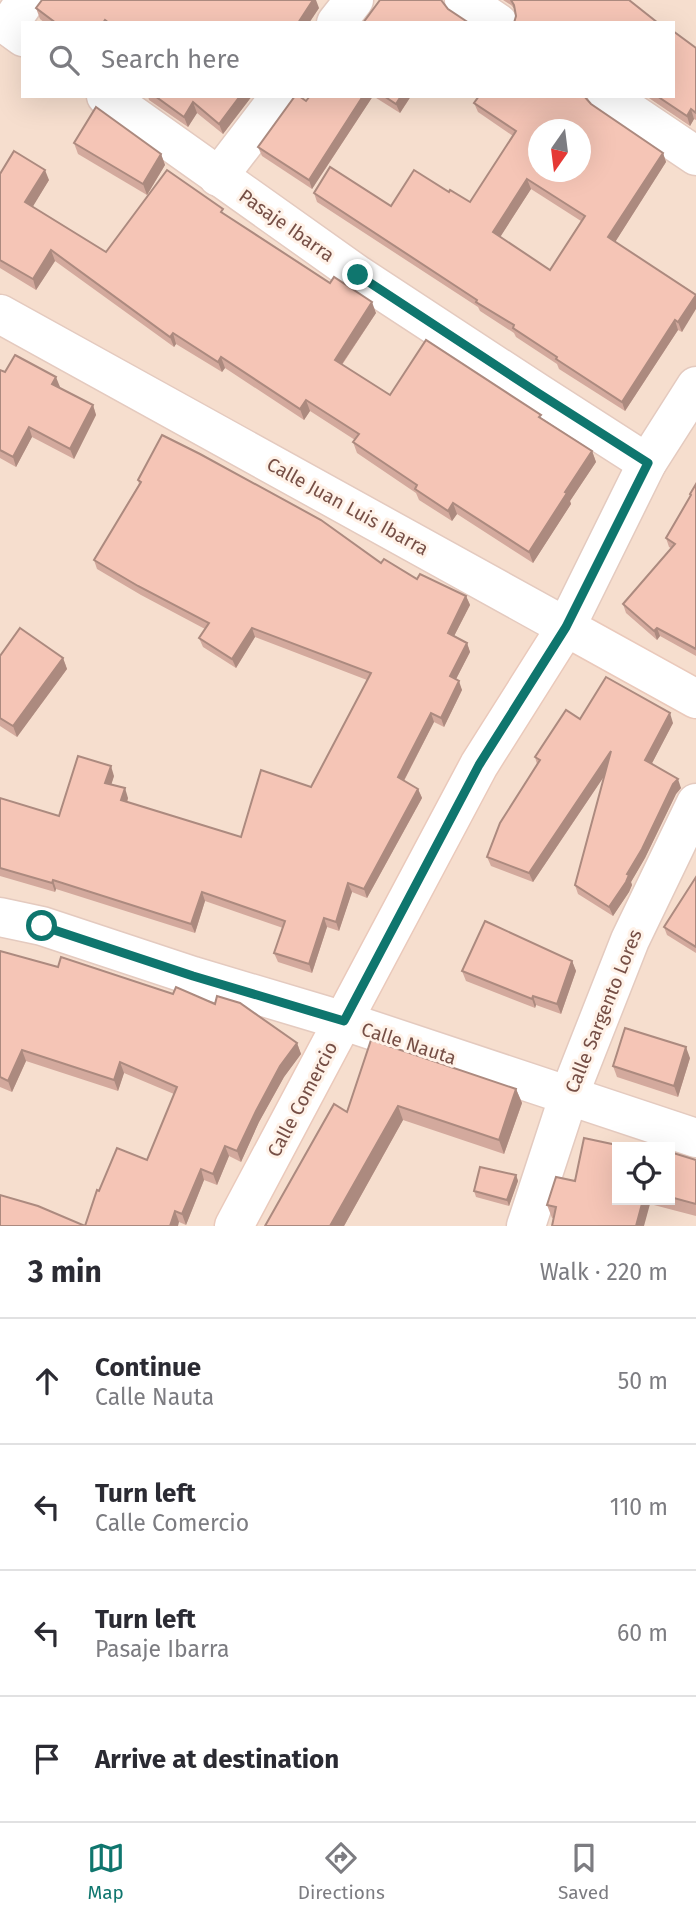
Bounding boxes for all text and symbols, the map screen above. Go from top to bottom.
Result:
search box [21,21,675,98]
icon: search [45,41,83,79]
text: Search here [101,44,240,75]
north arrow [528,119,591,182]
street label: Pasaje Ibarra [235,184,339,267]
route end [342,259,373,290]
street label: Calle Juan Luis Ibarra [263,452,433,560]
route start [26,910,57,941]
street label: Calle Sargento Lores [560,926,647,1096]
street label: Calle Nauta [358,1017,459,1070]
street label: Calle Comercio [262,1038,342,1161]
map controls [612,1142,675,1205]
button: locate [612,1142,675,1205]
text: 3 min [28,1254,102,1290]
text: Walk · 220 m [540,1258,668,1286]
text: Continue [95,1352,201,1383]
icon: ahead [28,1362,66,1400]
text: 50 m [618,1367,668,1395]
text: Calle Nauta [95,1383,214,1411]
text: Turn left [95,1478,196,1509]
icon: left [28,1488,66,1526]
text: 110 m [610,1493,668,1521]
text: Calle Comercio [95,1509,249,1537]
text: Turn left [95,1604,196,1635]
icon: left [28,1614,66,1652]
text: 60 m [617,1619,668,1647]
text: Pasaje Ibarra [95,1635,229,1663]
icon: arrive [28,1740,66,1778]
text: Arrive at destination [95,1744,339,1775]
tab: Map [87,1839,125,1904]
tab: Directions [298,1839,385,1904]
tab: Saved [558,1839,609,1904]

